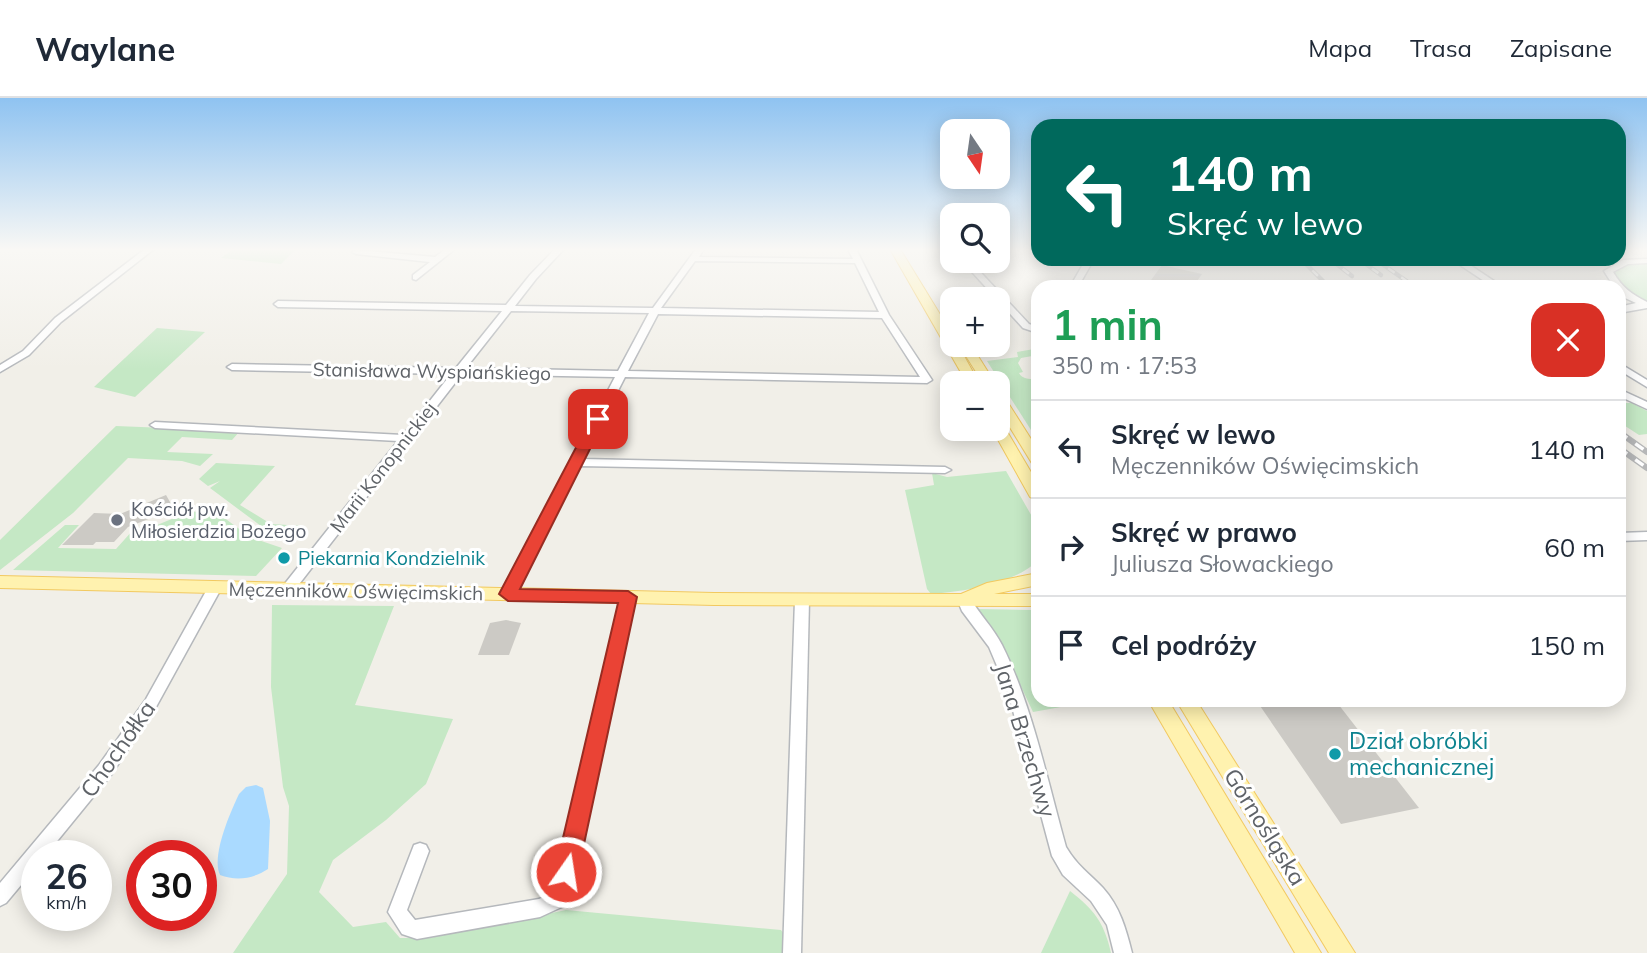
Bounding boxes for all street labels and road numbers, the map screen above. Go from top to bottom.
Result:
street label: Stanisława Wyspiańskiego [313,357,551,385]
street label: Marii Konopnickiej [325,397,441,537]
street label: Męczenników Oświęcimskich [228,577,484,605]
street label: Jana Brzechwy [988,659,1063,821]
street label: Chochółka [74,695,161,803]
street label: Górnośląska [1218,763,1313,891]

